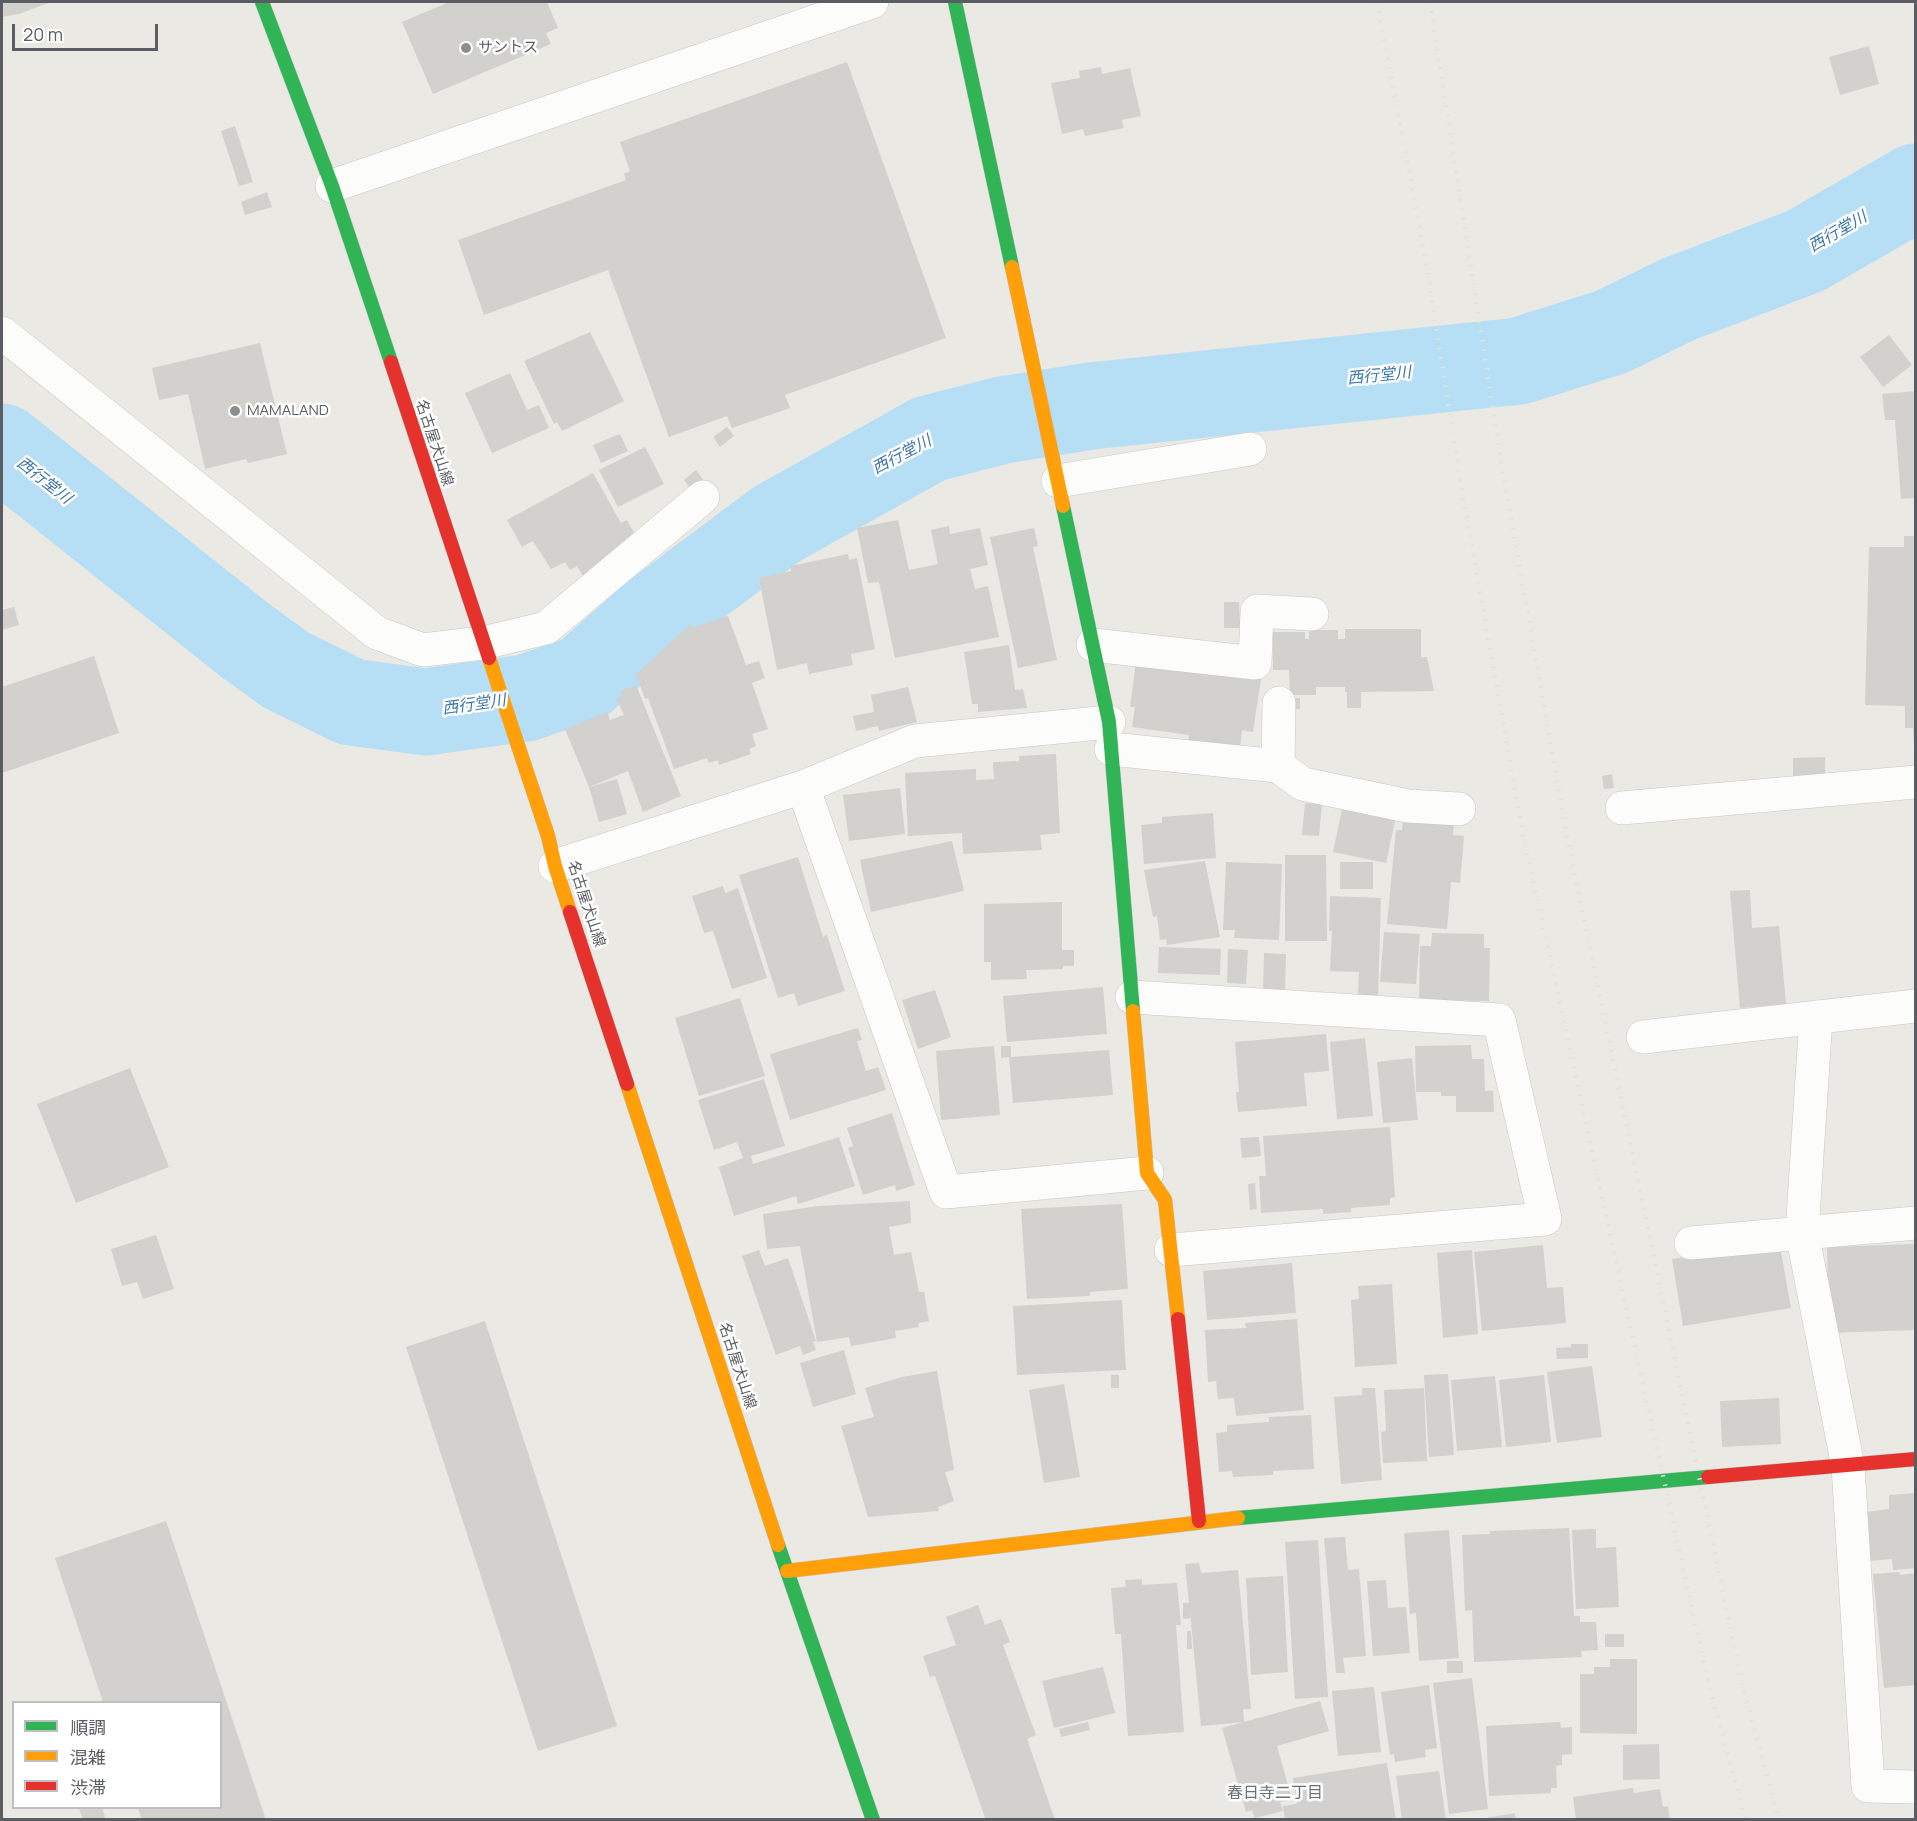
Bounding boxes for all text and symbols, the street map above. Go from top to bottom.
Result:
scale bar [15,12,160,50]
text: 20 m [23,22,63,46]
place label: サントス [478,39,538,57]
marker: サントス [459,41,473,55]
water label: 西行堂川 [1805,208,1871,256]
water label: 西行堂川 [1346,363,1412,389]
street label: 名古屋犬山線 [412,397,456,489]
place label: MAMALAND [247,402,329,420]
marker: MAMALAND [228,404,242,418]
water label: 西行堂川 [869,432,935,478]
water label: 西行堂川 [13,454,75,508]
water label: 西行堂川 [441,691,507,719]
street label: 名古屋犬山線 [564,858,608,950]
street label: 名古屋犬山線 [715,1320,759,1412]
legend [12,1701,222,1809]
text: 順調 [70,1715,106,1739]
text: 混雑 [70,1745,106,1769]
text: 渋滞 [70,1775,106,1799]
district label: 春日寺二丁目 [1227,1784,1323,1804]

